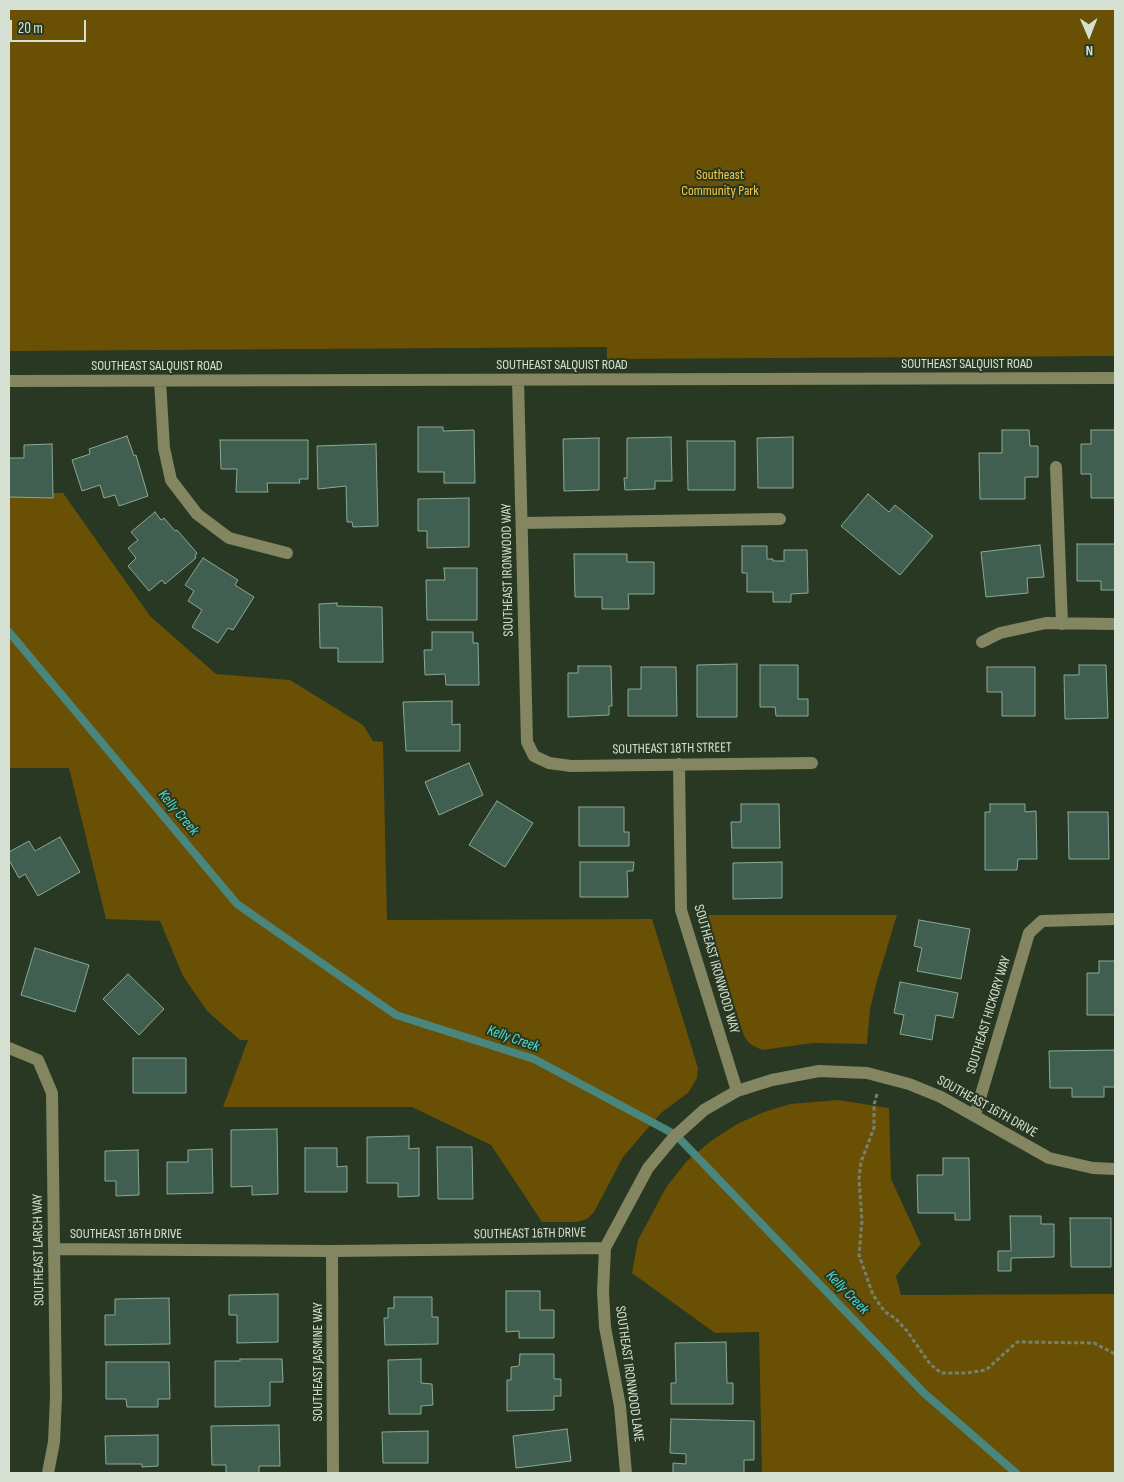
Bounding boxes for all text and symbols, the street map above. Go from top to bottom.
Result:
scale bar [12,10,89,42]
north arrow [1064,10,1114,60]
text: 20 m [18,19,43,38]
text: N [1085,42,1093,59]
park label: Southeast Community Park [681,167,759,200]
street label: SOUTHEAST SALQUIST ROAD [901,356,1033,372]
street label: SOUTHEAST SALQUIST ROAD [496,357,628,373]
street label: SOUTHEAST SALQUIST ROAD [91,358,223,374]
street label: SOUTHEAST IRONWOOD WAY [498,503,518,637]
street label: SOUTHEAST 18TH STREET [612,740,732,758]
water label: Kelly Creek [154,786,202,840]
street label: SOUTHEAST IRONWOOD WAY [690,903,742,1035]
street label: SOUTHEAST HICKORY WAY [963,954,1015,1076]
water label: Kelly Creek [484,1022,542,1056]
street label: SOUTHEAST 16TH DRIVE [934,1072,1040,1142]
street label: SOUTHEAST LARCH WAY [30,1194,48,1306]
street label: SOUTHEAST 16TH DRIVE [474,1225,586,1243]
street label: SOUTHEAST 16TH DRIVE [70,1226,182,1242]
water label: Kelly Creek [822,1267,872,1319]
street label: SOUTHEAST JASMINE WAY [310,1302,326,1422]
street label: SOUTHEAST IRONWOOD LANE [611,1305,647,1443]

